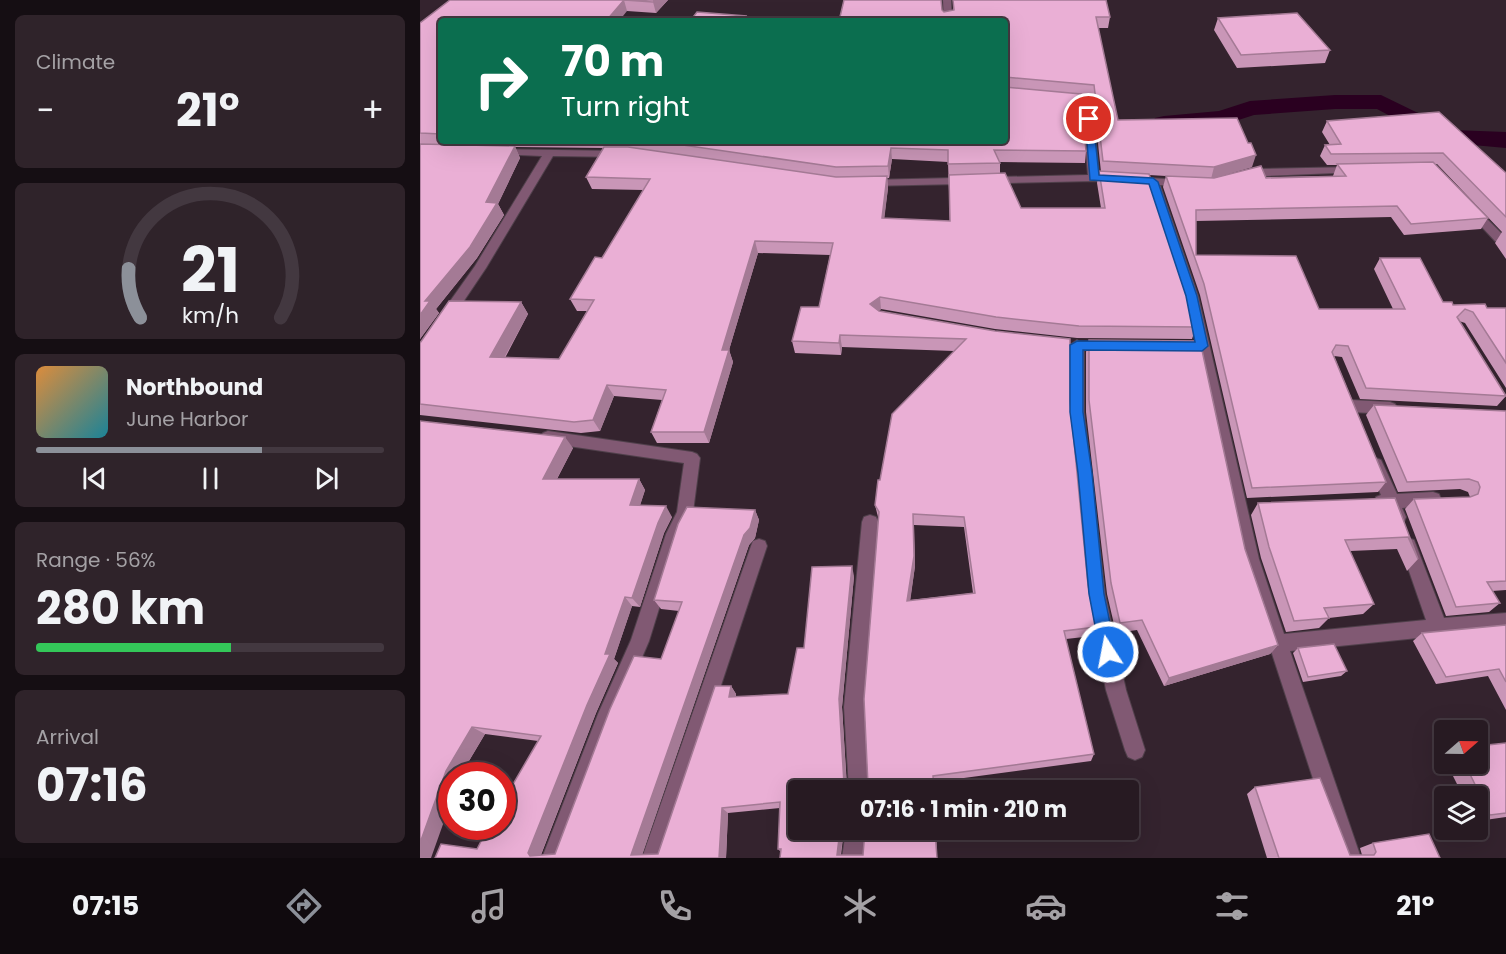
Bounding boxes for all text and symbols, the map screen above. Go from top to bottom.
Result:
text: 70 m [561,32,664,91]
icon: right [462,42,540,120]
text: Climate [36,48,115,76]
text: 21° [176,79,240,142]
text: − [36,87,54,134]
text: + [361,87,384,134]
text: Turn right [561,88,690,125]
pin [1063,93,1114,144]
icon: arrive [1072,102,1105,135]
text: 21 [180,226,240,314]
text: km/h [181,300,239,331]
text: Northbound [126,372,263,403]
text: June Harbor [126,405,249,433]
icon: previous [78,462,111,495]
icon: pause [194,462,227,495]
icon: next [310,462,343,495]
text: Range · 56% [36,546,156,574]
text: 280 km [36,577,205,640]
position arrow [1076,620,1140,684]
north arrow [1434,720,1488,774]
map controls [1434,720,1488,840]
text: Arrival [36,723,99,751]
text: 07:16 [36,754,148,817]
speed limit sign: 30 [438,762,516,840]
button: layers [1434,786,1488,840]
text: 07:16 · 1 min · 210 m [860,794,1067,825]
icon: directions [283,885,325,927]
icon: music [468,885,510,927]
icon: phone [654,885,696,927]
icon: climate [839,885,881,927]
icon: car [1025,885,1067,927]
icon: filters [1211,885,1253,927]
text: 07:15 [72,887,139,924]
text: 21° [1396,887,1434,924]

